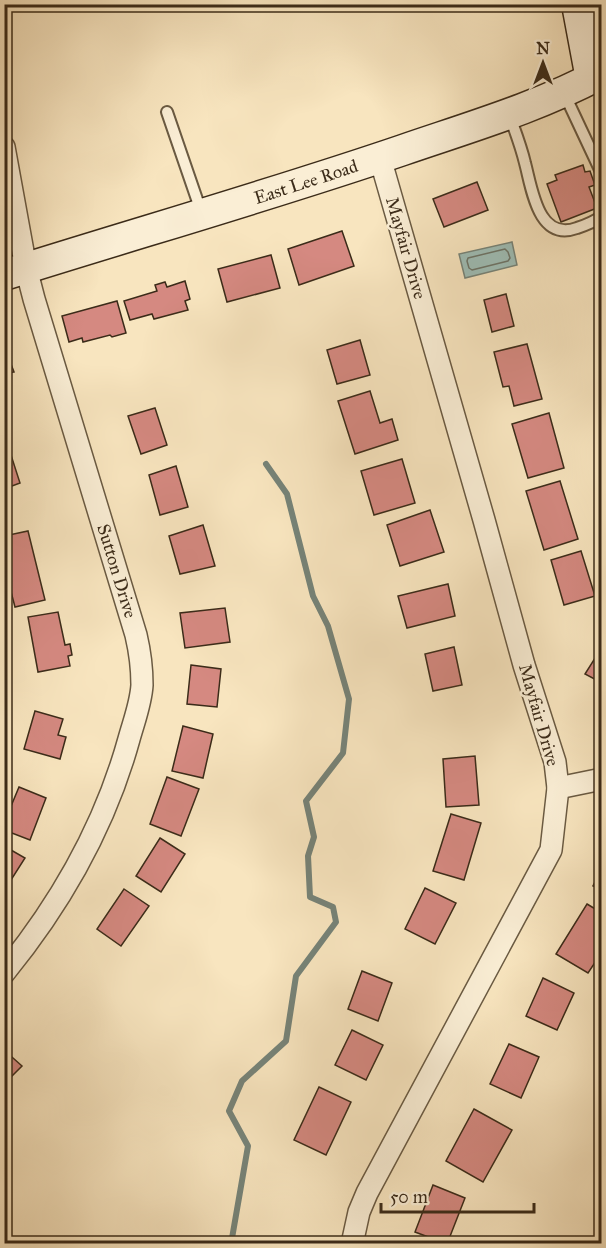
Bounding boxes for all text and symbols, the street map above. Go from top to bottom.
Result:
north arrow [513,33,573,93]
text: N [536,39,550,58]
street label: East Lee Road [251,155,361,209]
street label: Mayfair Drive [381,194,431,302]
street label: Sutton Drive [92,521,142,621]
street label: Mayfair Drive [514,661,564,769]
scale bar [381,1176,534,1214]
text: 50 m [390,1186,428,1208]

